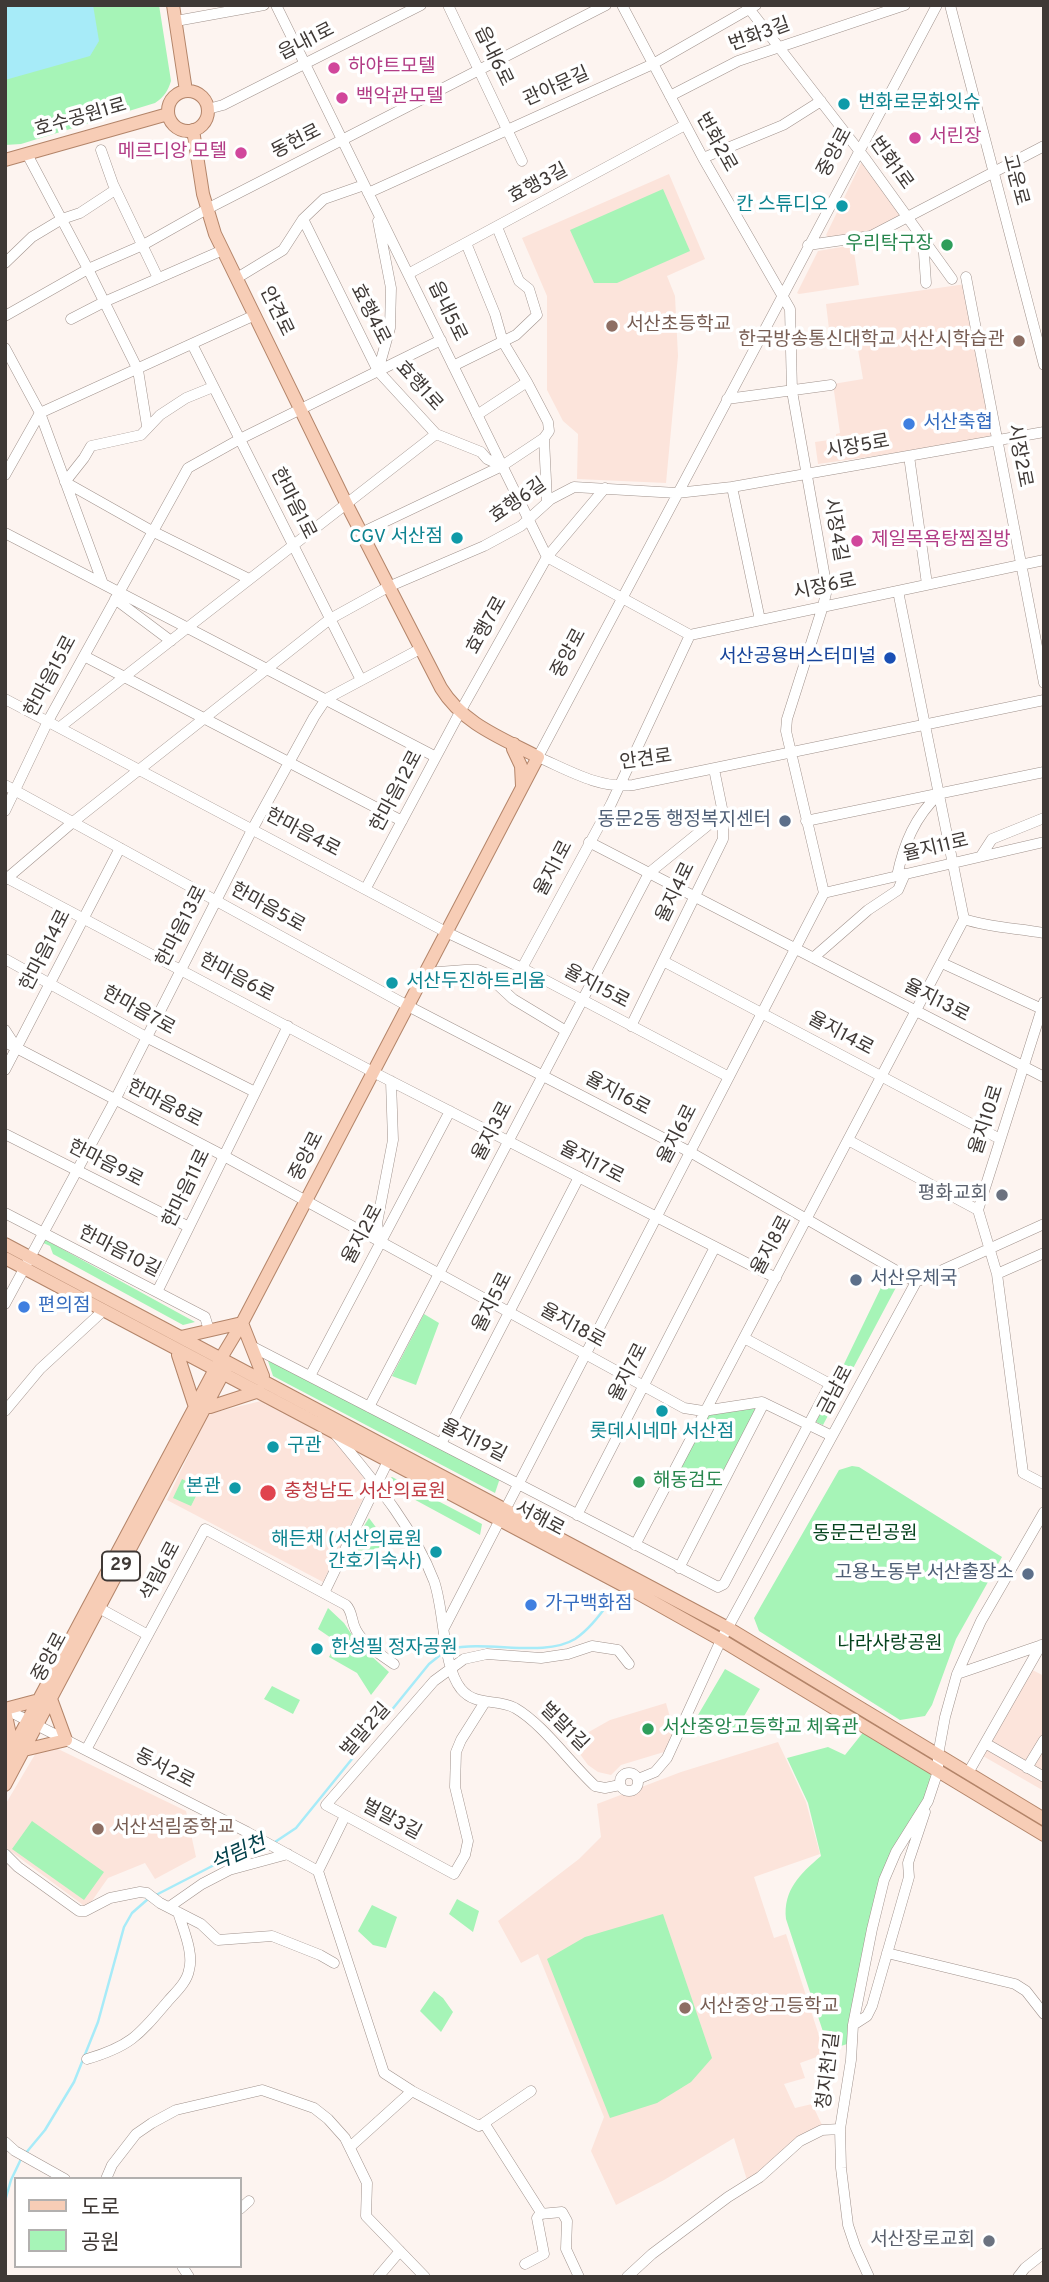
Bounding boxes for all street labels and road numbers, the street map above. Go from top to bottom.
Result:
street label: 번화3길 [726,14,794,58]
street label: 읍내1로 [275,19,339,67]
street label: 읍내6로 [468,23,516,91]
street label: 관아문길 [520,63,594,113]
street label: 호수공원1로 [32,95,130,143]
street label: 번화2로 [689,109,741,177]
street label: 동헌로 [268,121,326,165]
street label: 중앙로 [814,124,858,182]
street label: 번화1로 [863,133,917,195]
street label: 고운로 [996,152,1032,208]
street label: 효행3길 [505,160,573,210]
street label: 읍내5로 [422,278,470,346]
street label: 효행4로 [344,281,394,349]
street label: 안견로 [253,283,297,341]
street label: 효행1로 [390,357,446,417]
street label: 시장2로 [1001,422,1035,490]
street label: 시장5로 [824,431,892,465]
street label: 한마음1로 [264,465,320,543]
street label: 효행6길 [486,474,552,530]
street label: 시장4길 [817,496,851,564]
street label: 시장6로 [791,570,859,606]
street label: 효행7로 [463,593,513,659]
street label: 중앙로 [548,625,592,683]
street label: 한마음15로 [21,632,83,722]
street label: 안견로 [618,746,674,776]
street label: 한마음12로 [367,748,429,836]
street label: 한마음4로 [261,805,343,863]
street label: 율지11로 [901,830,971,868]
street label: 율지1로 [531,837,579,901]
street label: 율지4로 [653,859,701,927]
street label: 한마음5로 [226,879,308,939]
street label: 한마음13로 [153,882,213,972]
street label: 한마음14로 [17,906,77,996]
street label: 한마음6로 [195,950,277,1008]
street label: 율지15로 [559,961,633,1015]
street label: 율지13로 [899,976,973,1028]
street label: 한마음7로 [98,983,178,1041]
street label: 율지14로 [803,1008,877,1062]
street label: 율지16로 [580,1068,654,1122]
street label: 한마음8로 [123,1076,205,1134]
street label: 율지10로 [966,1082,1010,1158]
street label: 율지3로 [469,1098,519,1166]
street label: 율지6로 [654,1101,704,1169]
street label: 중앙로 [286,1128,330,1186]
street label: 한마음9로 [64,1136,146,1194]
street label: 율지17로 [555,1138,627,1190]
street label: 한마음11로 [159,1146,217,1232]
street label: 율지2로 [339,1201,389,1269]
street label: 율지8로 [748,1212,798,1280]
street label: 한마음10길 [74,1223,164,1283]
street label: 율지5로 [469,1269,519,1337]
street label: 율지18로 [535,1300,609,1354]
street label: 율지7로 [606,1340,654,1406]
street label: 금남로 [815,1362,859,1420]
street label: 율지19길 [436,1416,510,1468]
street label: 서해로 [510,1498,568,1542]
street label: 석림6로 [137,1538,187,1606]
road number: 29 [102,1552,140,1581]
street label: 중앙로 [29,1629,73,1687]
street label: 벌말2길 [337,1699,397,1763]
street label: 벌말1길 [534,1699,592,1757]
street label: 동서2로 [130,1745,198,1795]
street label: 벌말3길 [357,1796,425,1846]
street label: 청지천1길 [814,2031,846,2111]

